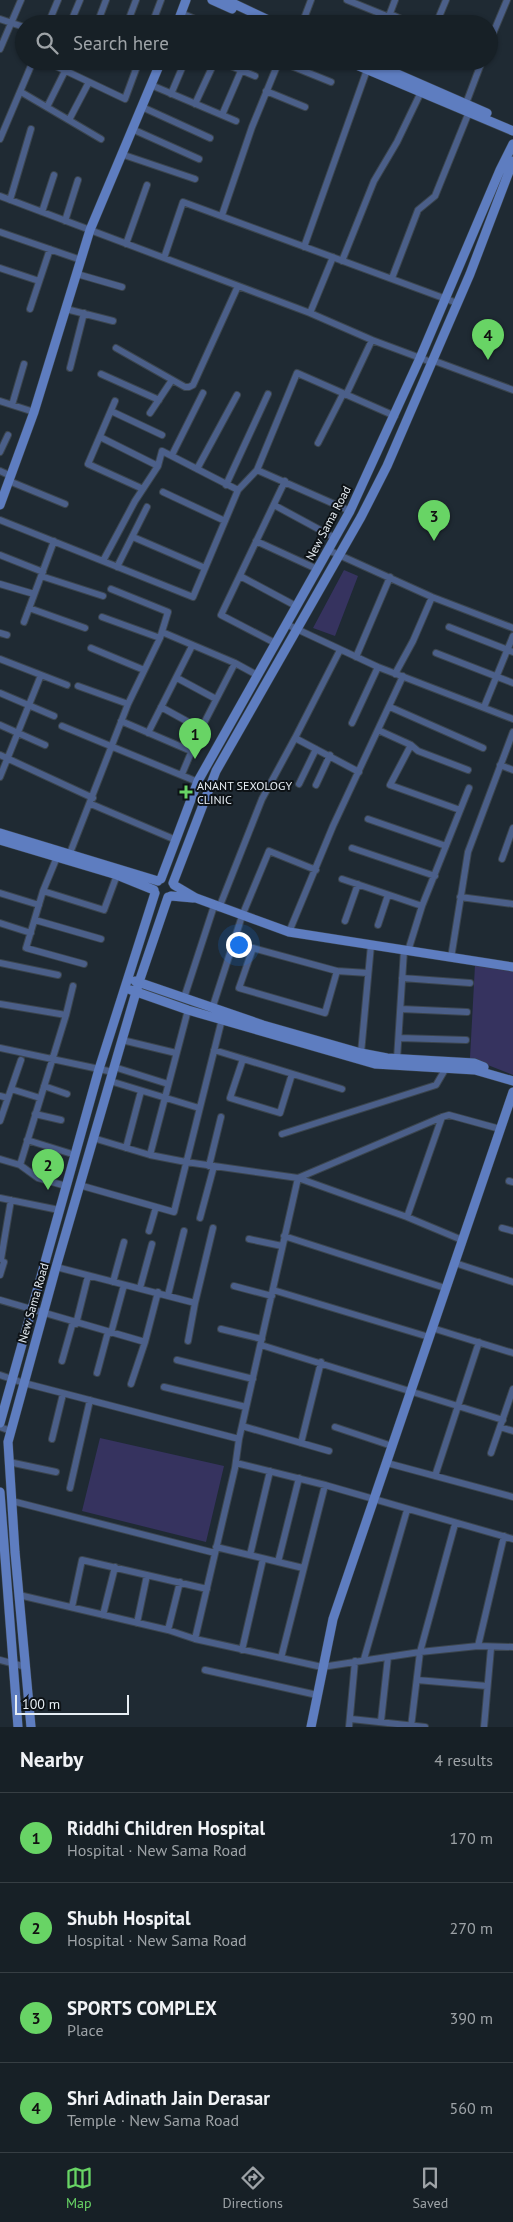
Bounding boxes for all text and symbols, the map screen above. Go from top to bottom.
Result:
search box [15,15,498,70]
icon: search [33,29,61,57]
text: Search here [73,31,169,55]
pin: 4 [472,319,504,360]
street label: New Sama Road [302,483,354,563]
pin: 3 [418,500,450,541]
pin: 1 [179,718,211,759]
place label: ANANT SEXOLOGY CLINIC [197,778,292,807]
marker: ANANT SEXOLOGY CLINIC [179,785,193,799]
your location [226,932,252,958]
pin: 2 [32,1149,64,1190]
street label: New Sama Road [14,1261,52,1345]
scale bar [15,1692,129,1715]
text: 100 m [22,1695,60,1713]
text: Nearby [20,1746,83,1773]
text: 4 results [434,1750,493,1770]
text: Riddhi Children Hospital [67,1816,265,1840]
text: 1 [31,1828,41,1848]
text: 170 m [450,1828,493,1848]
text: Hospital · New Sama Road [67,1840,247,1860]
text: Shubh Hospital [67,1906,191,1930]
text: 2 [31,1918,41,1938]
text: 270 m [450,1918,493,1938]
text: Hospital · New Sama Road [67,1930,247,1950]
text: SPORTS COMPLEX [67,1996,217,2020]
text: 3 [31,2008,41,2028]
text: 390 m [450,2008,493,2028]
text: Place [67,2020,104,2040]
text: Shri Adinath Jain Derasar [67,2086,270,2110]
text: 4 [31,2098,41,2118]
text: 560 m [450,2098,493,2118]
text: Temple · New Sama Road [67,2110,239,2130]
tab: Map [65,2164,93,2212]
tab: Directions [222,2164,283,2212]
tab: Saved [413,2164,448,2212]

